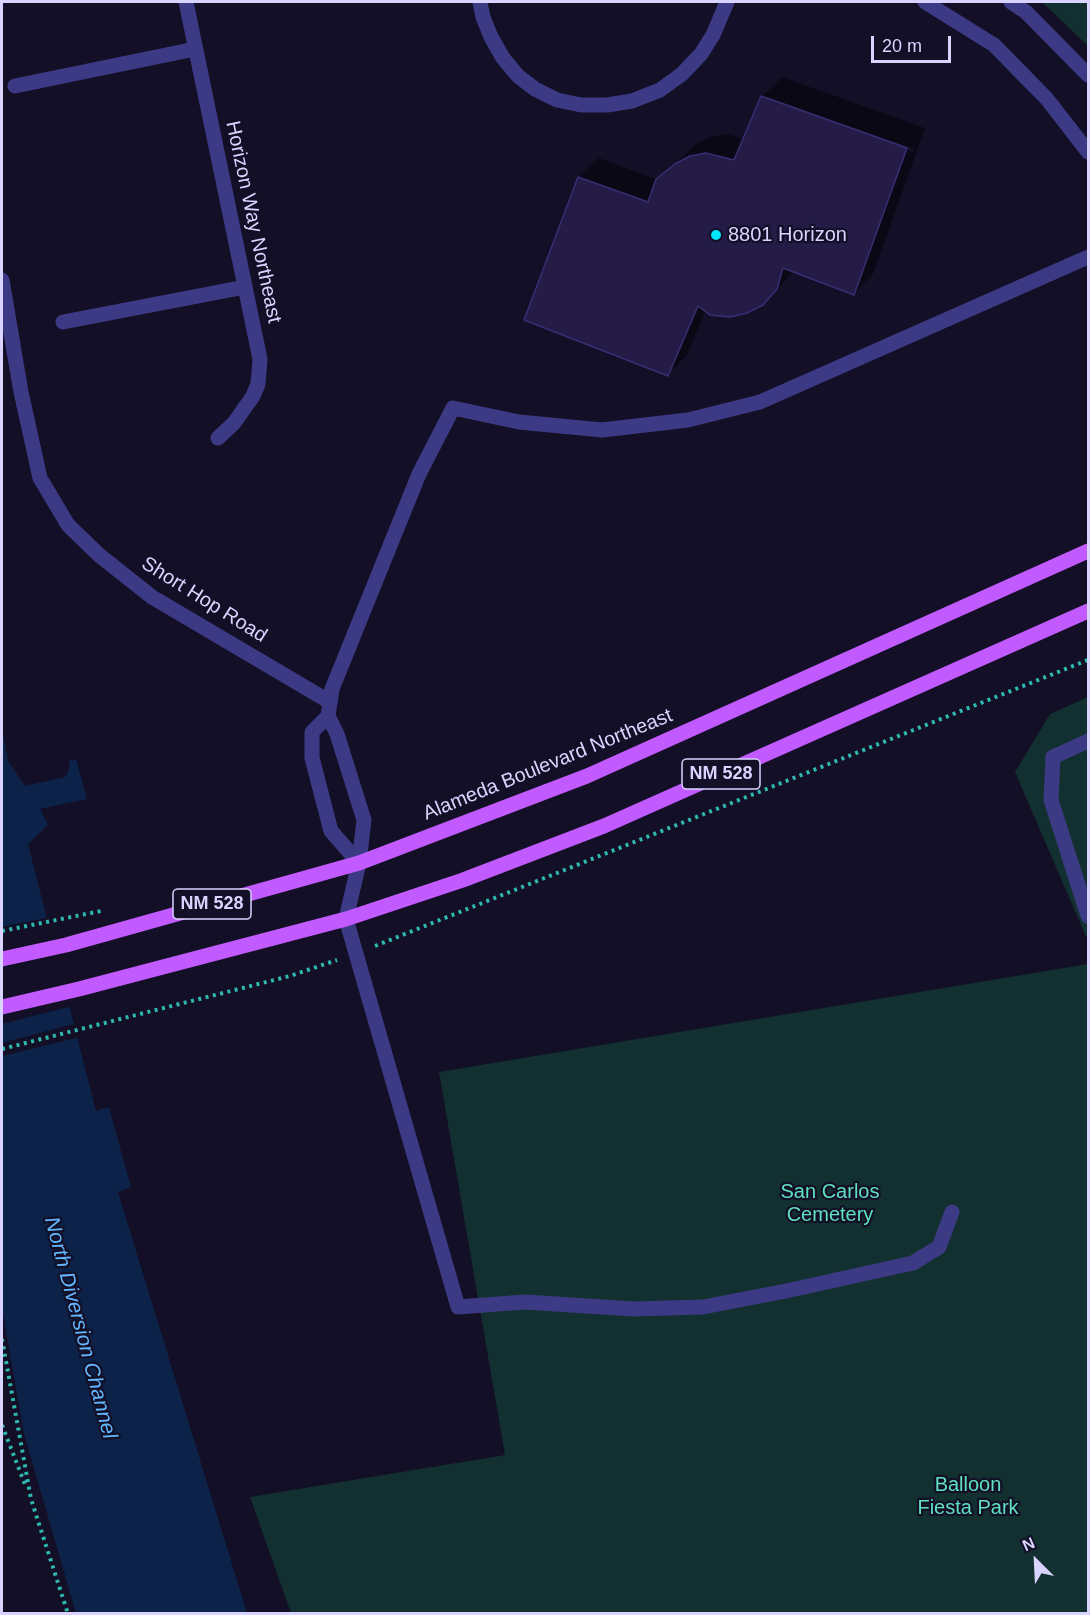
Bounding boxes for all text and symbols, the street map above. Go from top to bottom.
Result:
scale bar [874,24,954,62]
text: 20 m [882,36,922,56]
street label: Horizon Way Northeast [220,119,286,325]
place label: 8801 Horizon [728,223,847,247]
marker: 8801 Horizon [709,228,723,242]
street label: Short Hop Road [137,552,271,648]
street label: Alameda Boulevard Northeast [420,704,676,826]
road number: NM 528 [682,759,760,789]
road number: NM 528 [173,889,251,919]
park label: San Carlos Cemetery [781,1180,879,1227]
water label: North Diversion Channel [38,1214,122,1442]
park label: Balloon Fiesta Park [917,1473,1019,1520]
north arrow [1006,1531,1066,1591]
text: N [1020,1534,1037,1554]

